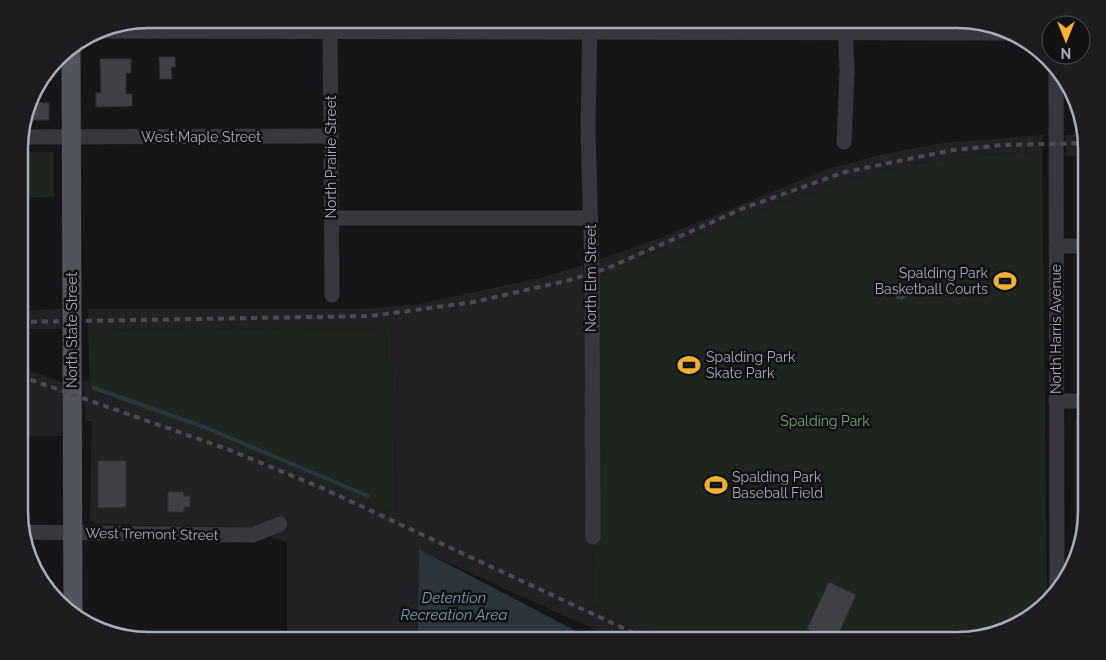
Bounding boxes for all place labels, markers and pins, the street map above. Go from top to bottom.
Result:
place label: Spalding Park Basketball Courts [875,265,989,297]
sports icon: Spalding Park Basketball Courts [992,268,1018,294]
place label: Spalding Park Skate Park [706,349,796,381]
sports icon: Spalding Park Skate Park [676,352,702,378]
place label: Spalding Park Baseball Field [732,469,823,501]
sports icon: Spalding Park Baseball Field [703,472,729,498]

